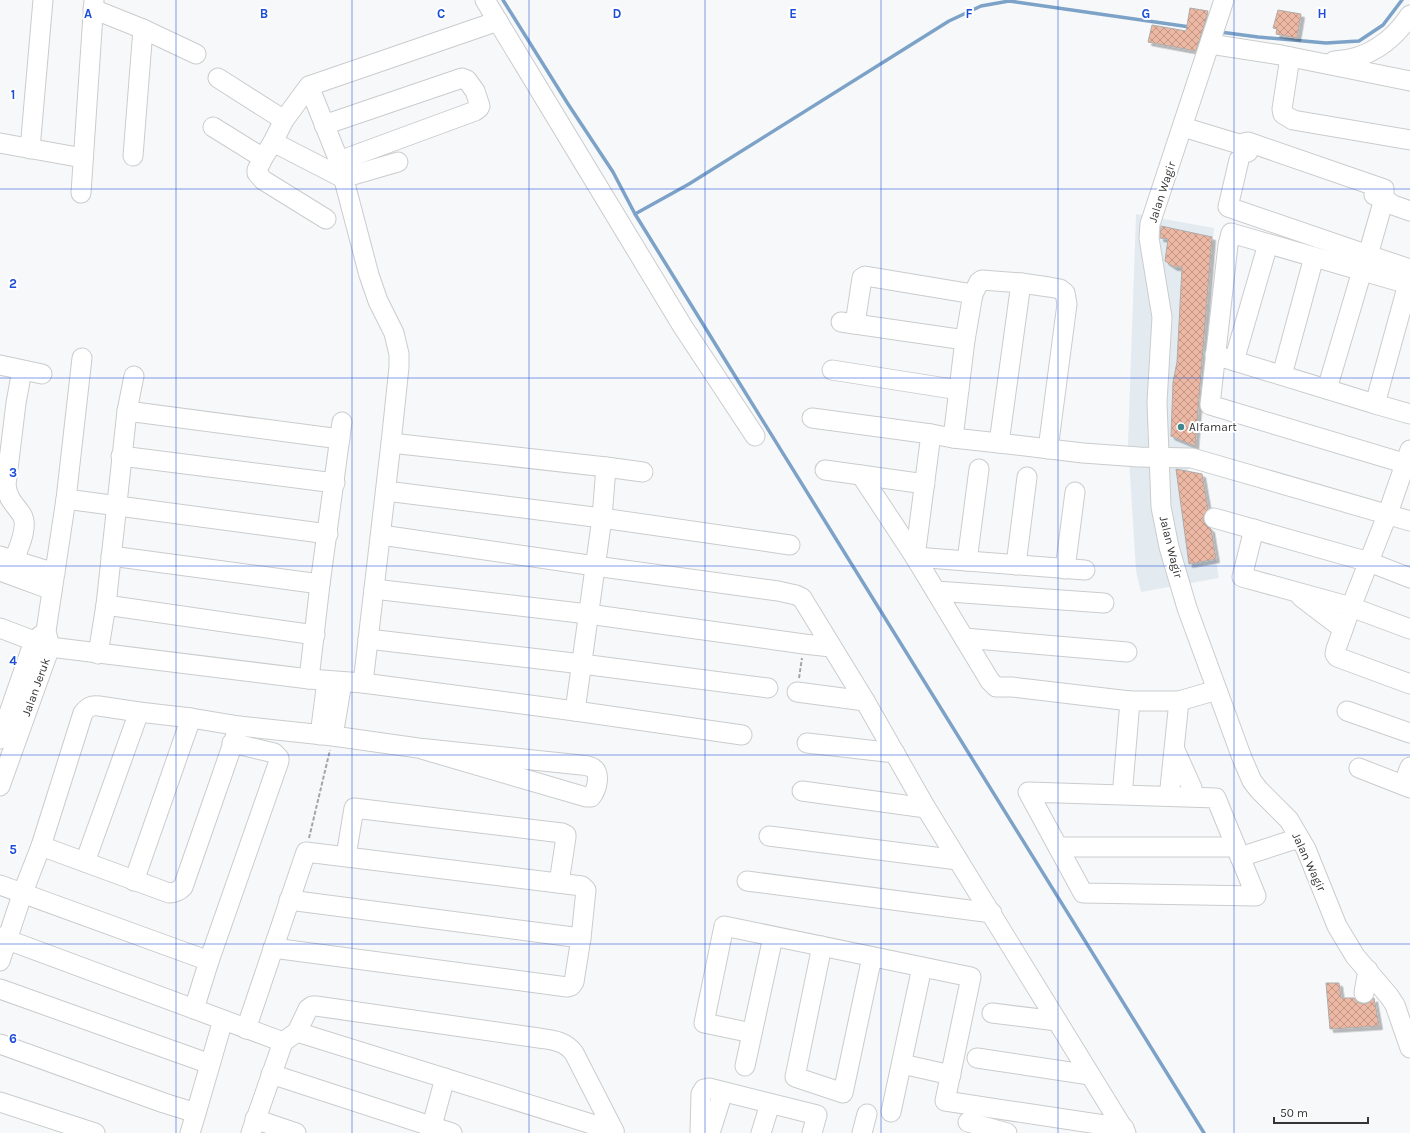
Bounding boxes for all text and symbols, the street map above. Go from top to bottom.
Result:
text: A [84,6,92,21]
text: B [260,6,268,21]
text: C [437,6,445,21]
text: D [613,6,622,21]
text: E [789,6,797,21]
text: F [965,6,973,21]
text: G [1142,6,1150,21]
text: H [1317,6,1327,21]
text: 1 [11,87,15,102]
street label: Jalan Wagir [1146,159,1179,224]
text: 2 [9,276,17,291]
place label: Alfamart [1189,420,1237,434]
marker: Alfamart [1176,422,1186,432]
text: 3 [9,465,17,480]
street label: Jalan Wagir [1157,515,1186,580]
text: 4 [9,653,17,668]
street label: Jalan Jeruk [19,656,53,718]
street label: Jalan Wagir [1289,830,1329,894]
text: 5 [9,842,17,857]
text: 6 [9,1031,17,1046]
scale bar [1274,1099,1368,1125]
text: 50 m [1280,1106,1308,1120]

